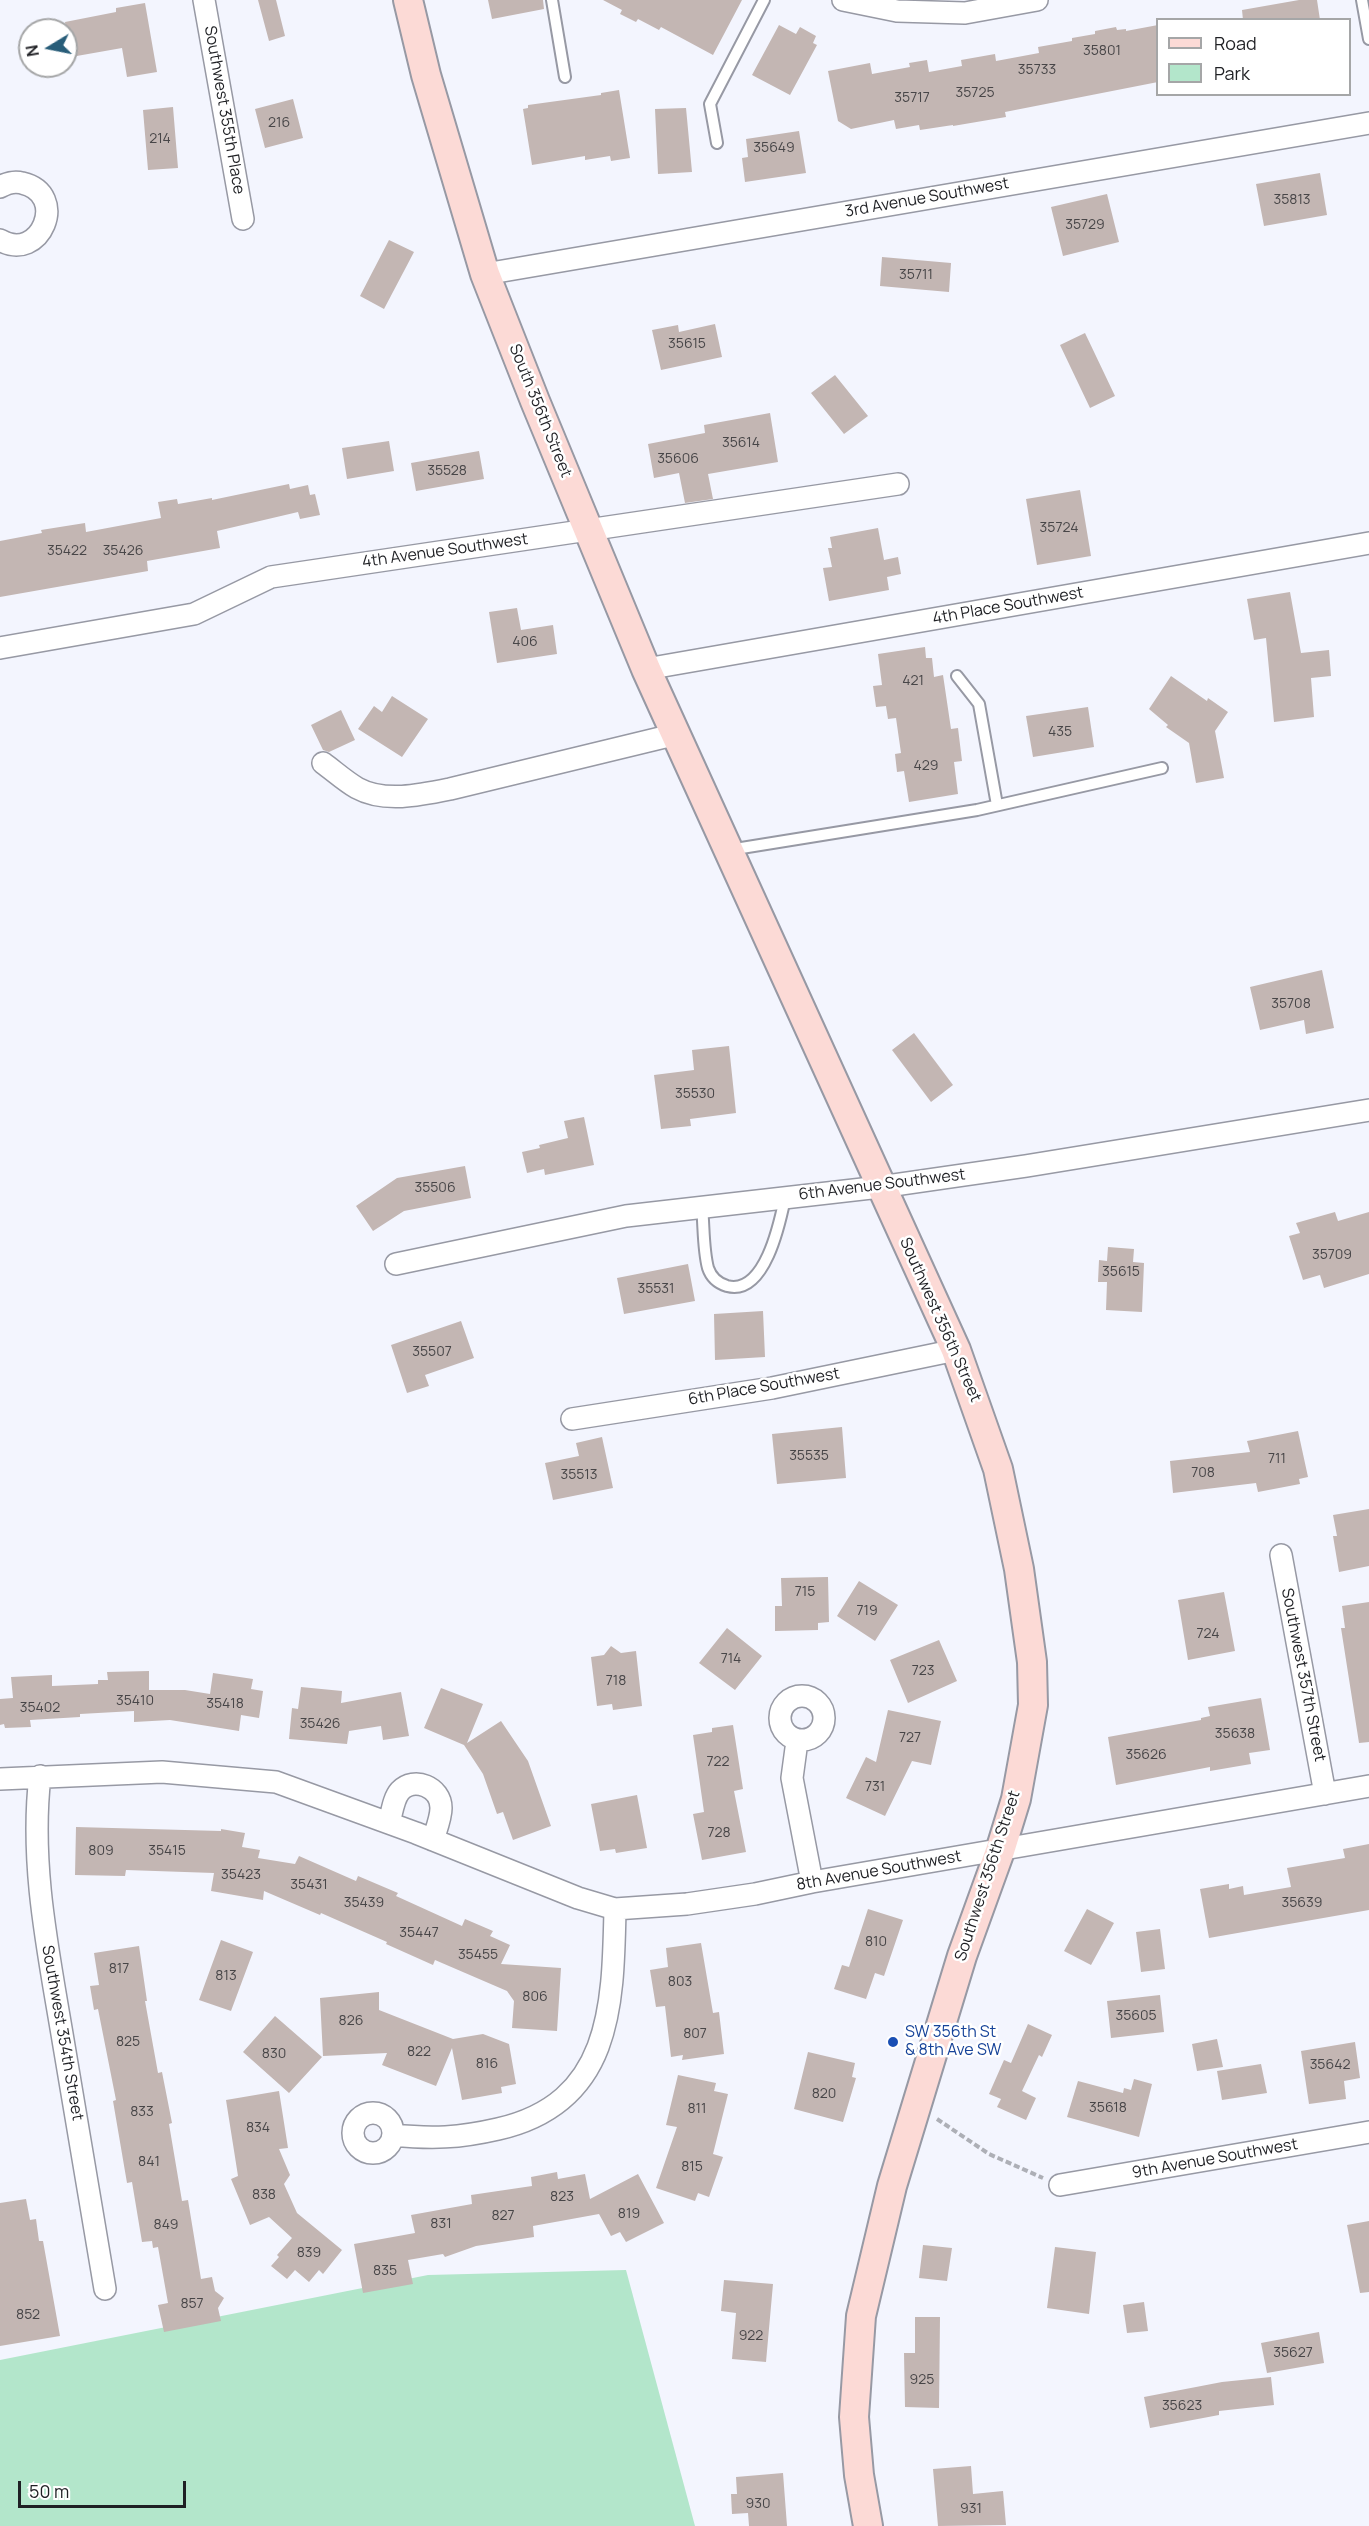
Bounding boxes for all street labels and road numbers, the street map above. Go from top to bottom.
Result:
street label: Southwest 355th Place [200,24,248,196]
street label: 3rd Avenue Southwest [844,174,1010,222]
street label: South 356th Street [504,342,576,480]
street label: 4th Avenue Southwest [361,530,529,572]
street label: 4th Place Southwest [931,583,1085,629]
street label: 6th Avenue Southwest [798,1165,966,1205]
street label: Southwest 356th Street [895,1235,985,1405]
street label: 6th Place Southwest [687,1364,841,1410]
street label: Southwest 357th Street [1277,1587,1329,1763]
street label: Southwest 356th Street [951,1788,1025,1964]
street label: 8th Avenue Southwest [795,1847,963,1895]
street label: Southwest 354th Street [37,1944,87,2122]
street label: 9th Avenue Southwest [1131,2135,1299,2183]

